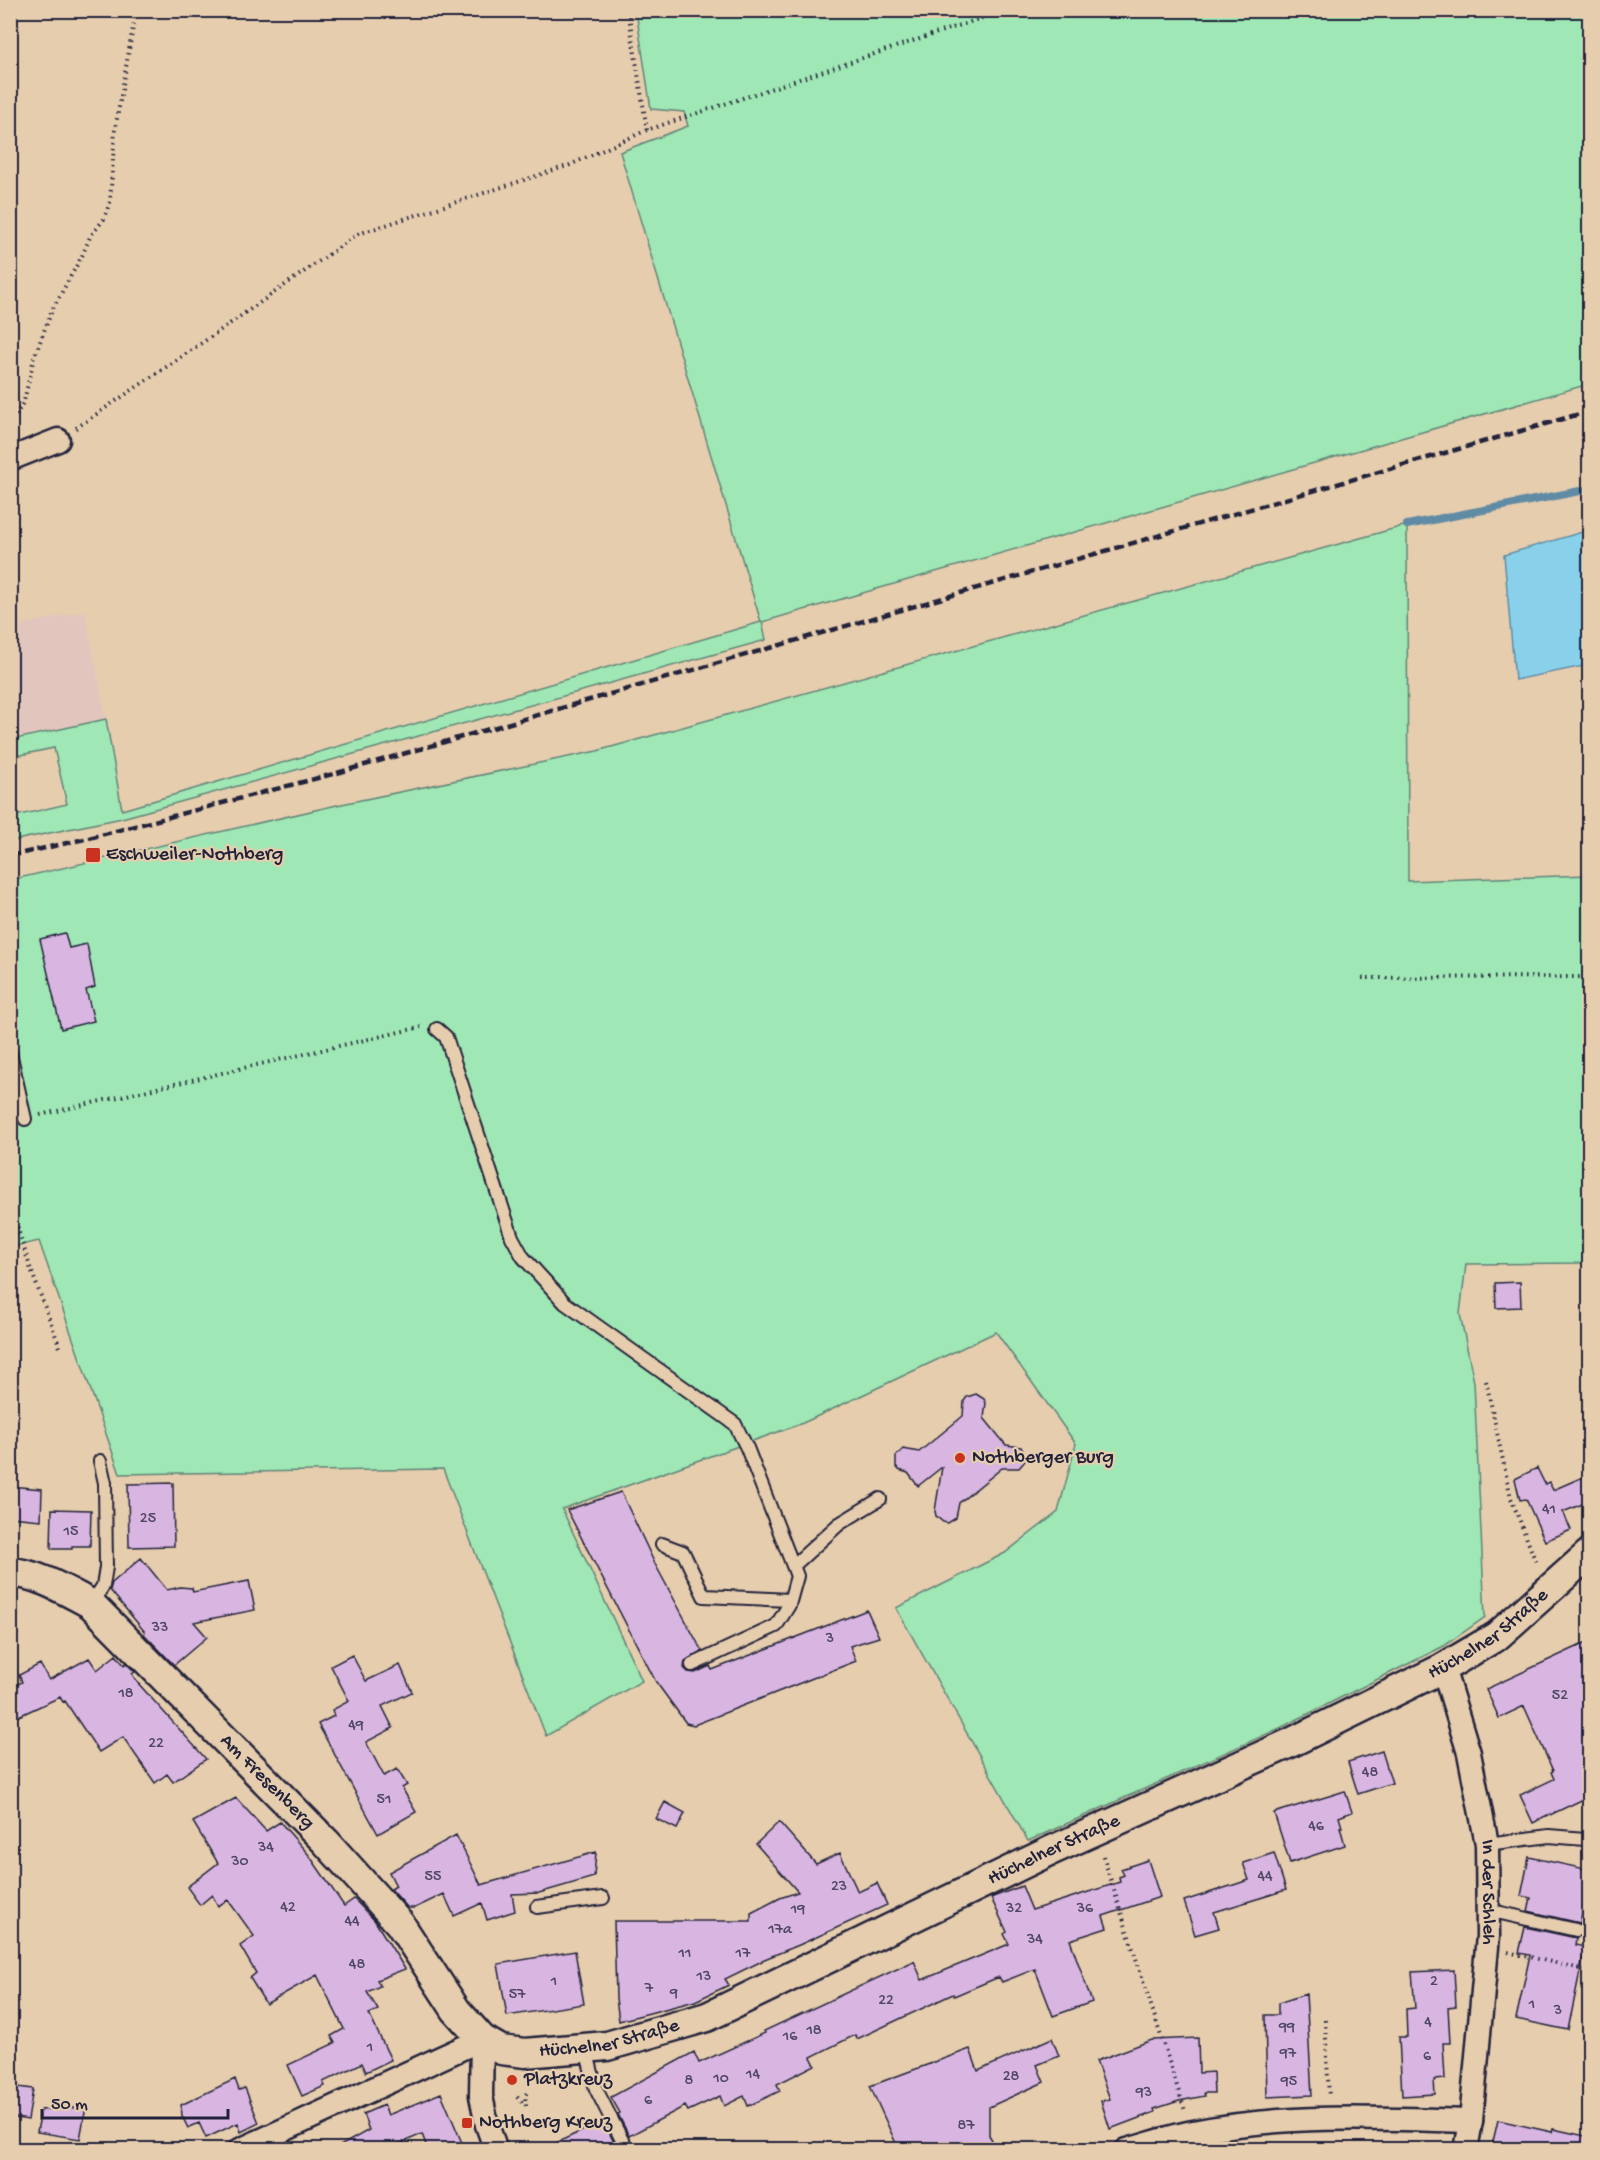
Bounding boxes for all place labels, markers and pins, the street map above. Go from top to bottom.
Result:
place label: Eschweiler-Nothberg [106,844,283,867]
marker: Eschweiler-Nothberg [84,846,102,864]
place label: Nothberger Burg [972,1447,1114,1470]
marker: Nothberger Burg [953,1451,967,1465]
place label: Platzkreuz [523,2069,613,2092]
marker: Platzkreuz [505,2073,519,2087]
place label: Nothberg Kreuz [479,2112,613,2135]
marker: Nothberg Kreuz [460,2116,474,2130]

